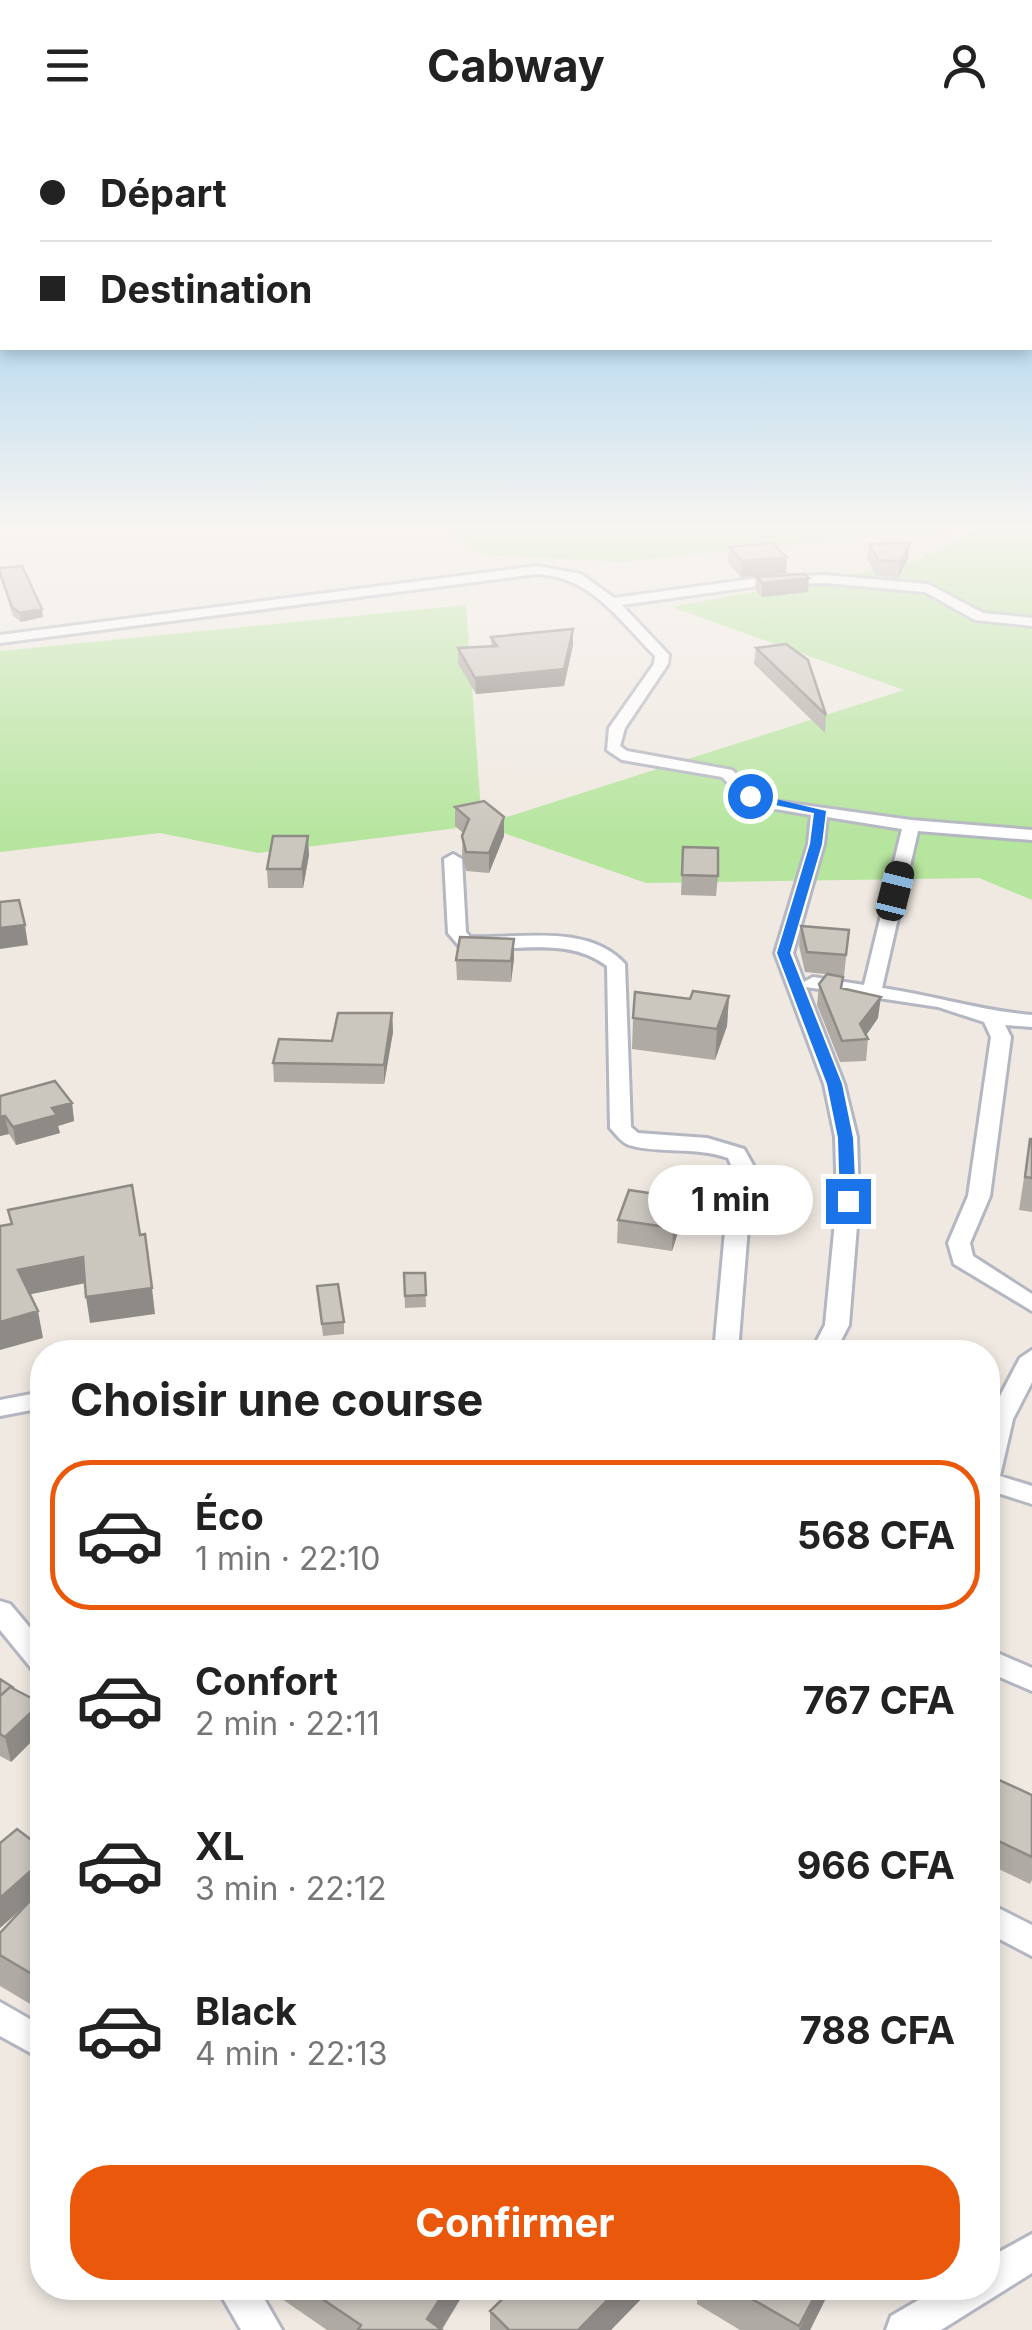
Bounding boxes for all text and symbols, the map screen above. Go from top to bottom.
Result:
icon: menu [40,38,95,93]
text: Cabway [427,38,605,93]
icon: person [937,38,992,93]
text: Départ [100,170,227,216]
text: Destination [100,266,312,312]
route start [728,774,773,819]
car [873,858,917,924]
callout: 1 min [648,1166,813,1236]
route end [826,1179,871,1224]
text: 1 min [691,1180,770,1219]
text: Choisir une course [70,1372,483,1427]
icon: car [75,1490,165,1580]
text: Éco [195,1493,264,1539]
text: 568 CFA [797,1512,955,1558]
text: 1 min · 22:10 [195,1539,380,1578]
icon: car [75,1655,165,1745]
text: Confort [195,1658,338,1704]
text: 767 CFA [802,1677,955,1723]
text: 2 min · 22:11 [195,1704,380,1743]
icon: car [75,1820,165,1910]
text: XL [195,1823,245,1869]
text: 966 CFA [797,1842,955,1888]
text: 3 min · 22:12 [195,1869,386,1908]
icon: car [75,1985,165,2075]
text: Black [195,1988,297,2034]
text: 788 CFA [800,2007,955,2053]
text: 4 min · 22:13 [195,2034,388,2073]
button: Confirmer [70,2165,960,2280]

